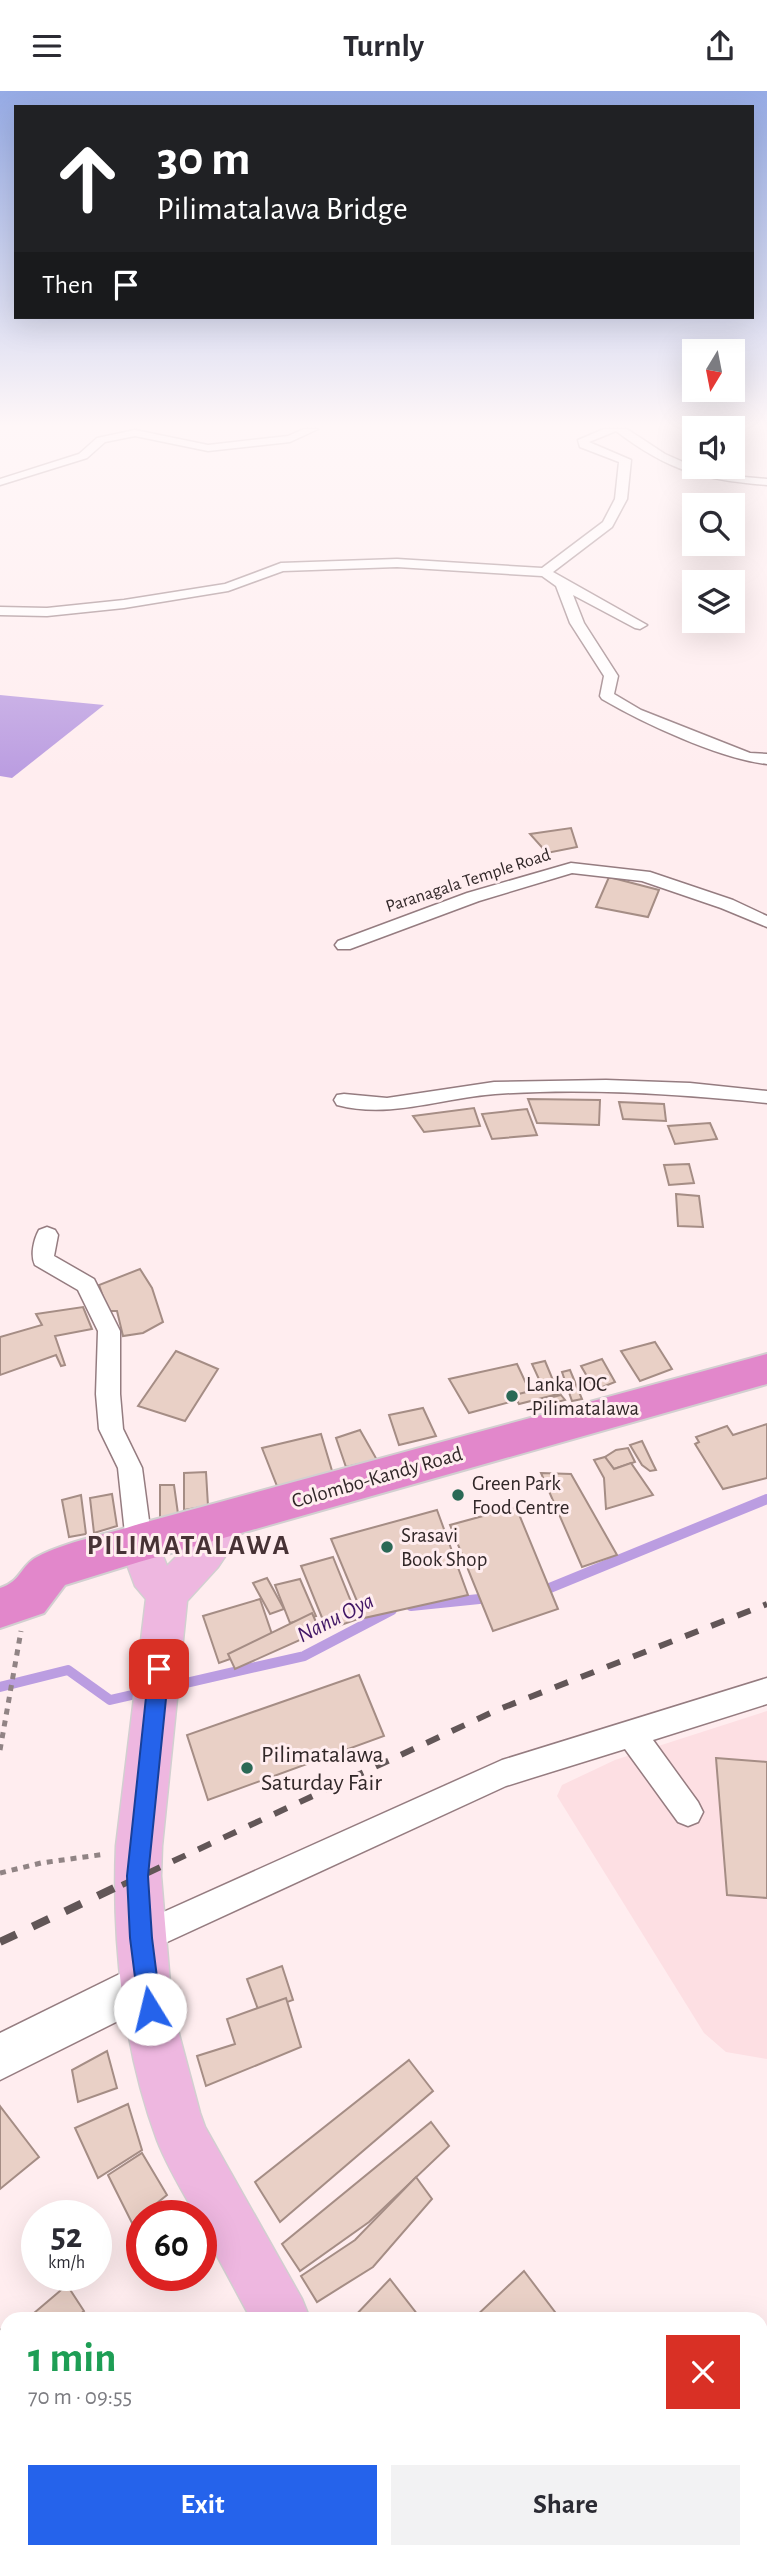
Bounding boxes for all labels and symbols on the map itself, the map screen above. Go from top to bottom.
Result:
north arrow [682,339,746,403]
street label: Paranagala Temple Road [384,846,553,916]
place label: Lanka IOC -Pilimatalawa [526,1374,639,1419]
marker: Lanka IOC -Pilimatalawa [504,1388,520,1404]
street label: Colombo-Kandy Road [289,1443,465,1512]
place label: Green Park Food Centre [472,1473,569,1518]
marker: Green Park Food Centre [450,1487,466,1503]
place label: Srasavi Book Shop [401,1525,487,1570]
district label: PILIMATALAWA [87,1532,291,1560]
marker: Srasavi Book Shop [379,1539,395,1555]
water label: Nanu Oya [293,1589,378,1647]
pin [129,1639,189,1699]
place label: Pilimatalawa Saturday Fair [261,1743,384,1795]
marker: Pilimatalawa Saturday Fair [239,1760,255,1776]
position arrow [113,1972,187,2046]
speed limit sign: 60 [126,2200,217,2291]

